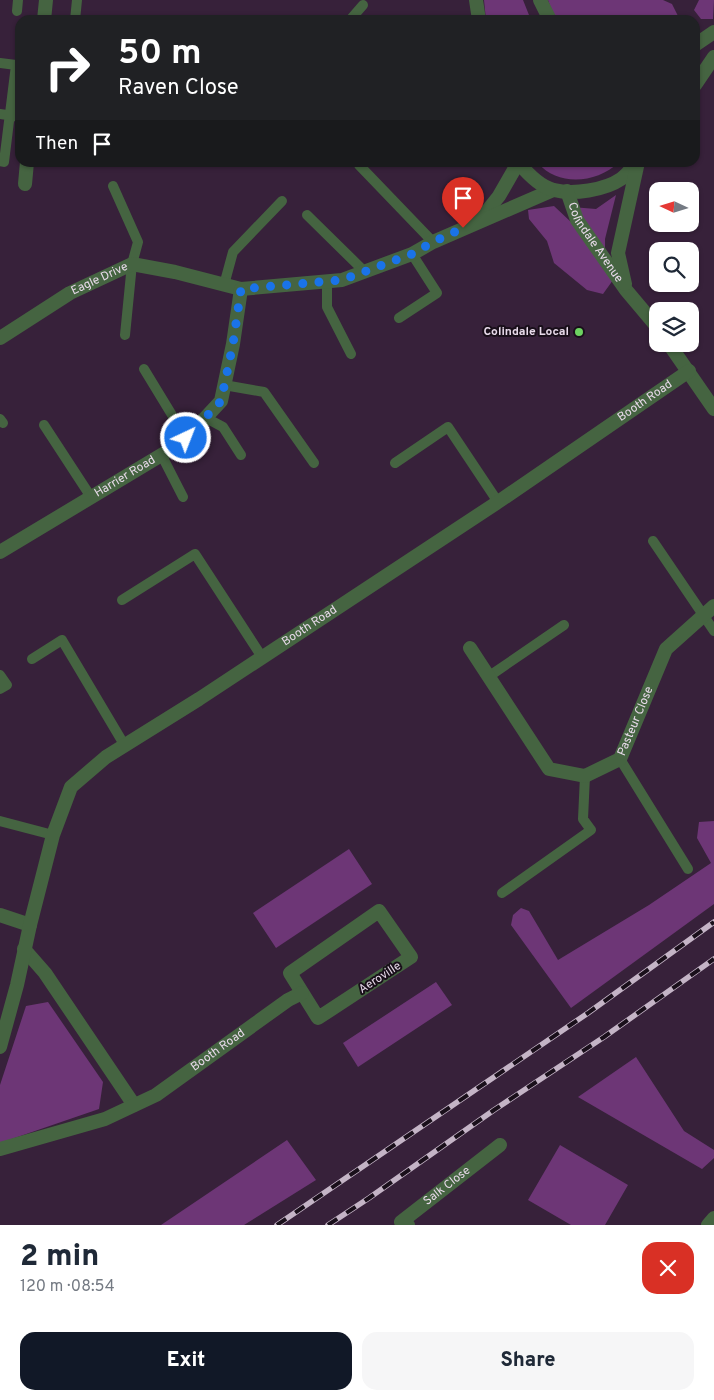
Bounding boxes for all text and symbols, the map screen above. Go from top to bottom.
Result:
text: 50 m [118,32,202,76]
icon: right [35,35,100,100]
text: Raven Close [118,75,239,102]
icon: arrive [88,130,116,158]
text: Then [35,132,78,156]
pin [442,177,484,228]
north arrow [649,182,699,232]
map controls [649,182,699,352]
icon: arrive [449,184,477,212]
street label: Colindale Avenue [564,200,626,286]
button: search [649,242,699,292]
street label: Eagle Drive [69,259,131,299]
button: layers [649,302,699,352]
place label: Colindale Local [483,324,569,340]
marker: Colindale Local [573,326,585,338]
street label: Booth Road [615,377,676,426]
position arrow [159,411,211,463]
street label: Harrier Road [92,452,159,501]
street label: Booth Road [279,602,340,650]
street label: Pasteur Close [614,684,657,758]
street label: Aeroville [356,958,404,998]
street label: Booth Road [188,1025,248,1075]
street label: Salk Close [420,1163,474,1209]
text: 2 min [20,1239,99,1276]
button: close [642,1242,694,1294]
text: 120 m · 08:54 [20,1277,115,1297]
button: Exit [20,1332,352,1390]
button: Share [362,1332,694,1390]

